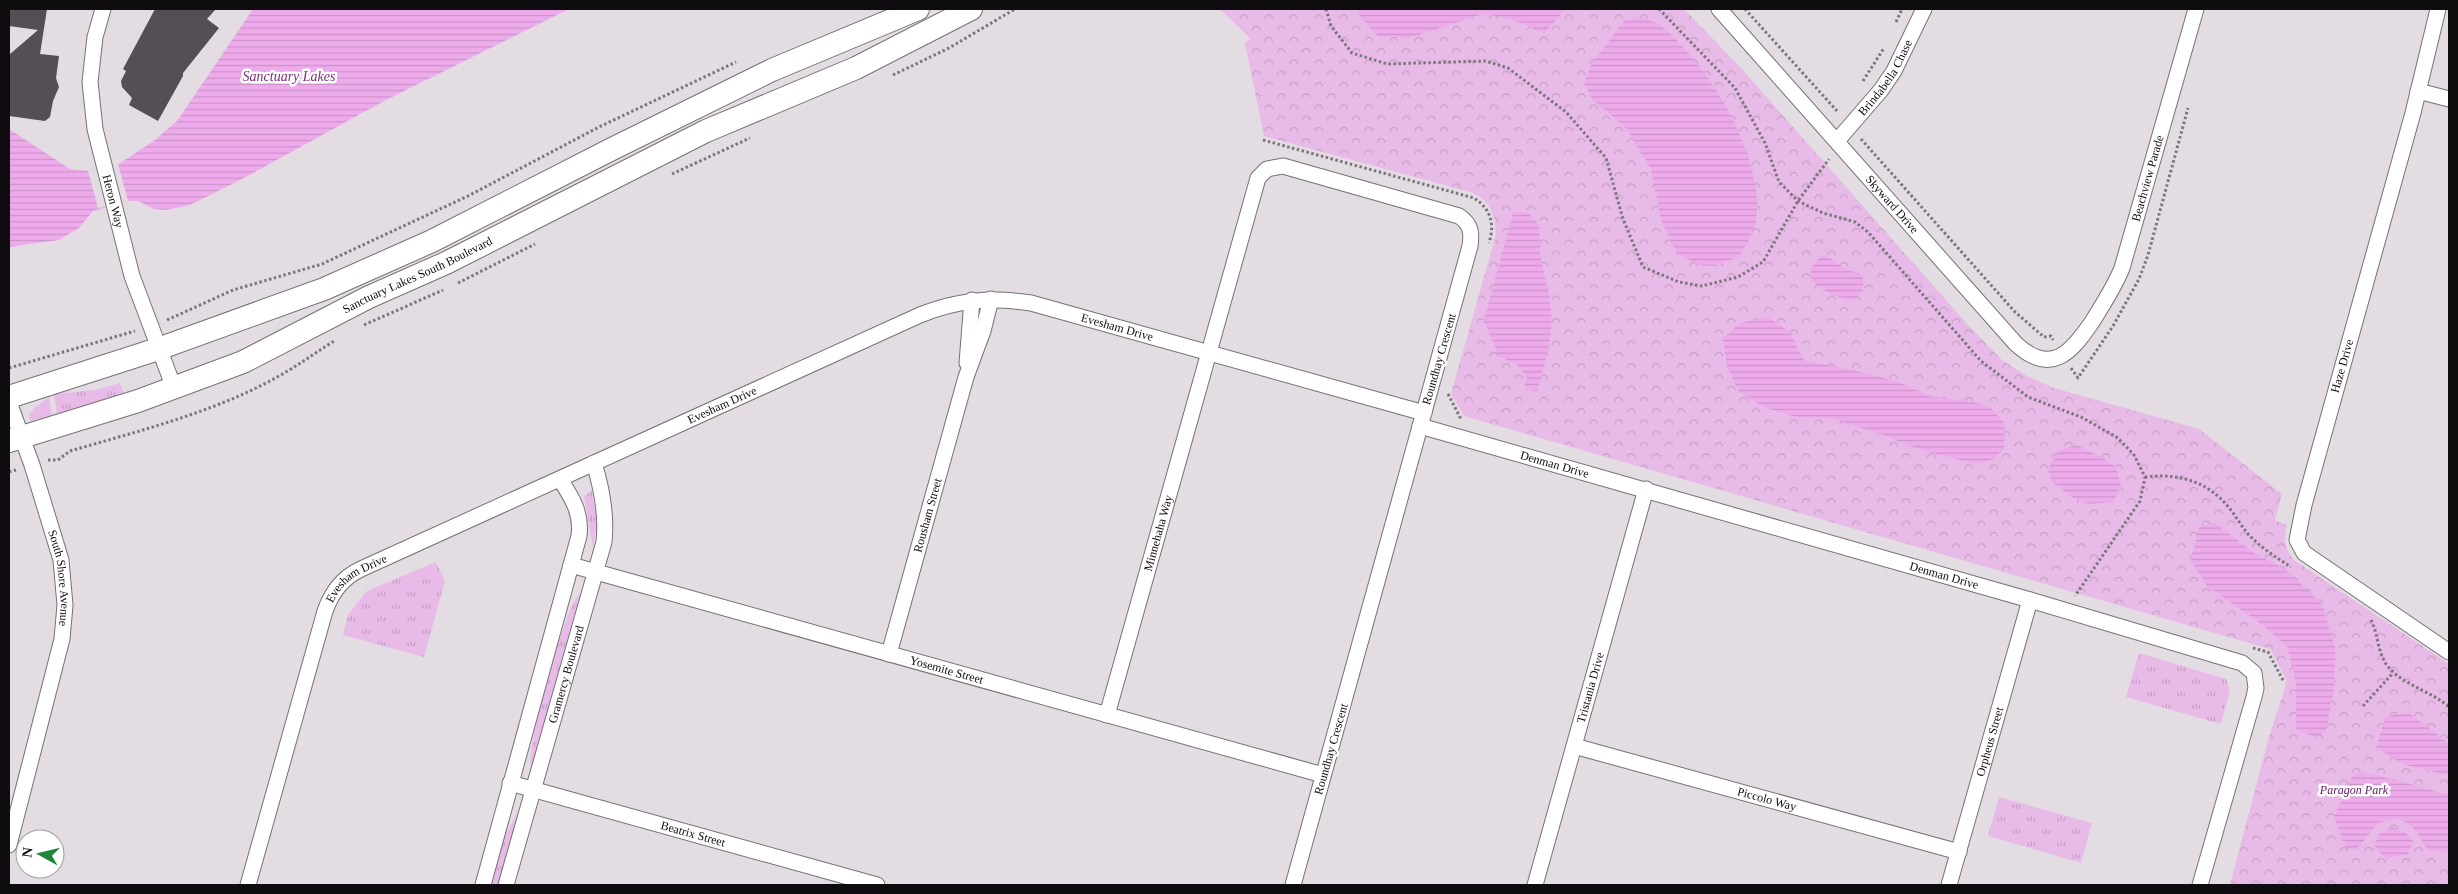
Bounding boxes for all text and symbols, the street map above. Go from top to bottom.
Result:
street label: Brindabella Chase [1855,38,1915,118]
water label: Sanctuary Lakes [243,69,336,84]
street label: Beachview Parade [2129,134,2167,223]
street label: Skyward Drive [1863,172,1922,236]
street label: Heron Way [100,173,127,229]
street label: Sanctuary Lakes South Boulevard [340,234,495,316]
street label: Evesham Drive [1079,310,1155,344]
street label: Roundhay Crescent [1419,311,1459,406]
street label: Haze Drive [2328,338,2356,394]
street label: Evesham Drive [685,383,759,427]
street label: Denman Drive [1519,448,1591,481]
street label: Rousham Street [911,476,945,554]
street label: Minnehaha Way [1141,493,1176,573]
street label: South Shore Avenue [45,528,72,627]
street label: Evesham Drive [323,551,389,605]
street label: Denman Drive [1908,559,1980,592]
street label: Gramercy Boulevard [546,624,587,725]
street label: Tristania Drive [1574,651,1607,724]
street label: Yosemite Street [908,653,986,687]
street label: Roundhay Crescent [1311,701,1351,796]
street label: Orpheus Street [1973,705,2006,778]
park label: Paragon Park [2319,783,2389,797]
street label: Piccolo Way [1736,784,1798,814]
street label: Beatrix Street [659,818,728,850]
north arrow [15,829,65,879]
text: N [19,846,36,858]

